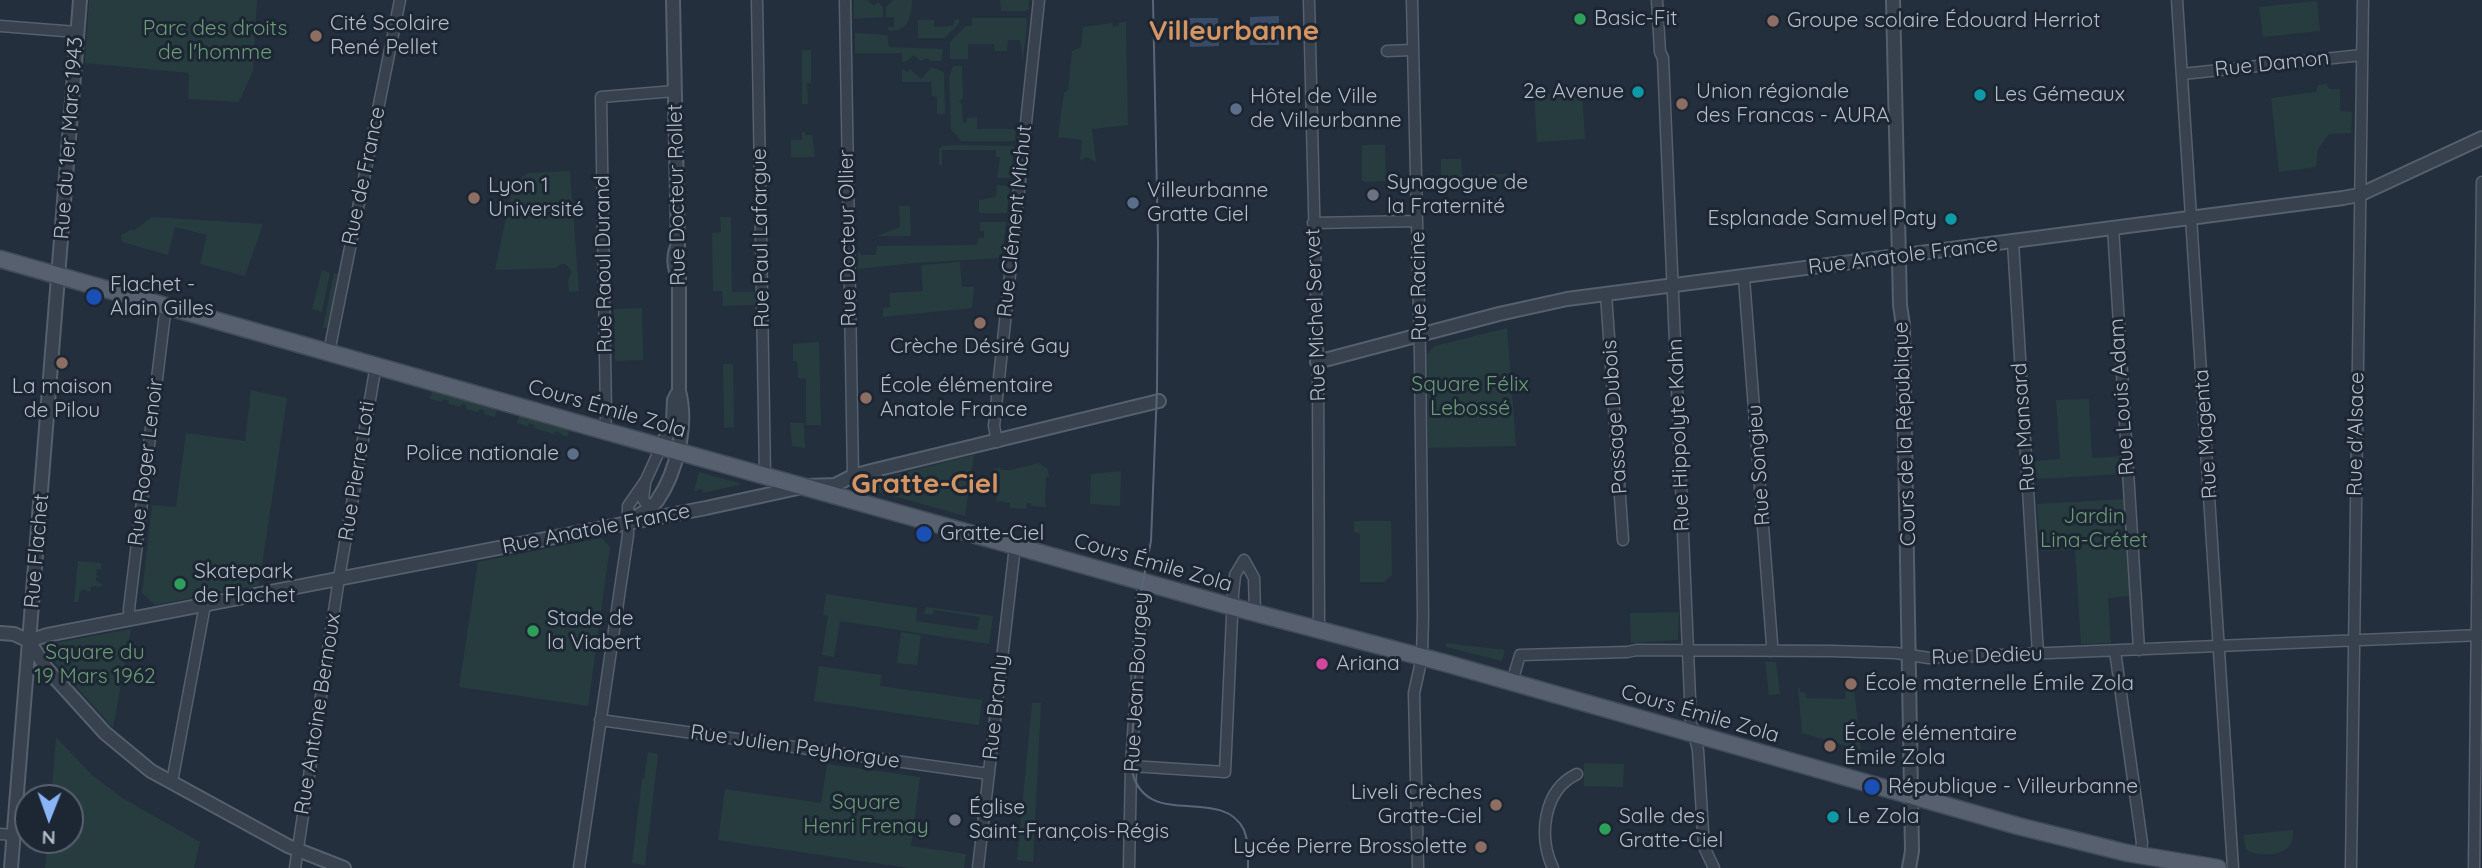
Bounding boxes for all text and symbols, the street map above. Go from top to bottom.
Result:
place label: Basic-Fit [1594,6,1677,32]
place label: Groupe scolaire Édouard Herriot [1787,8,2100,34]
place label: Cité Scolaire René Pellet [330,11,450,61]
marker: Basic-Fit [1572,11,1588,27]
marker: Groupe scolaire Édouard Herriot [1765,13,1781,29]
district label: Villeurbanne [1149,15,1319,49]
park label: Parc des droits de l'homme [143,16,287,66]
marker: Cité Scolaire René Pellet [308,28,324,44]
street label: Rue du 1er Mars 1943 [49,36,89,240]
street label: Rue Damon [2213,45,2331,83]
place label: 2e Avenue [1523,79,1624,105]
place label: Union régionale des Francas - AURA [1696,79,1890,129]
place label: Les Gémeaux [1994,82,2125,108]
place label: Hôtel de Ville de Villeurbanne [1250,84,1402,134]
marker: 2e Avenue [1630,84,1646,100]
marker: Les Gémeaux [1972,87,1988,103]
marker: Union régionale des Francas - AURA [1674,96,1690,112]
marker: Hôtel de Ville de Villeurbanne [1228,101,1244,117]
street label: Rue de France [337,104,391,248]
street label: Rue Docteur Rollet [663,104,691,286]
street label: Rue Clément Michut [992,124,1038,318]
street label: Rue Paul Lafargue [747,148,775,328]
street label: Rue Docteur Ollier [834,149,862,327]
place label: Synagogue de la Fraternité [1387,170,1528,220]
place label: Lyon 1 Université [488,173,584,223]
street label: Rue Raoul Durand [590,175,618,353]
place label: Villeurbanne Gratte Ciel [1147,178,1268,228]
marker: Synagogue de la Fraternité [1365,187,1381,203]
marker: Lyon 1 Université [466,190,482,206]
marker: Villeurbanne Gratte Ciel [1125,195,1141,211]
place label: Esplanade Samuel Paty [1708,206,1937,232]
marker: Esplanade Samuel Paty [1943,211,1959,227]
street label: Rue Michel Servet [1300,228,1332,402]
street label: Rue Racine [1405,231,1433,341]
street label: Rue Anatole France [1807,232,1999,280]
place label: Flachet - Alain Gilles [110,272,214,322]
marker: Flachet - Alain Gilles [84,287,104,307]
marker: Crèche Désiré Gay [972,315,988,331]
street label: Rue Louis Adam [2104,318,2140,476]
street label: Cours de la République [1888,321,1922,547]
place label: Crèche Désiré Gay [890,334,1070,360]
street label: Rue Hippolyte Kahn [1663,338,1695,532]
street label: Passage Dubois [1597,339,1633,495]
marker: La maison de Pilou [54,355,70,371]
street label: Rue Mansard [2007,362,2041,492]
street label: Rue Magenta [2189,368,2223,500]
park label: Square Félix Lebossé [1411,372,1529,422]
street label: Rue d'Alsace [2342,372,2370,496]
place label: École élémentaire Anatole France [880,373,1053,423]
place label: La maison de Pilou [12,374,112,424]
street label: Cours Émile Zola [525,374,689,444]
street label: Rue Roger Lenoir [123,377,169,547]
marker: École élémentaire Anatole France [858,390,874,406]
street label: Rue Pierre Loti [334,399,380,543]
street label: Rue Songieu [1742,404,1776,526]
place label: Police nationale [406,441,559,467]
marker: Police nationale [565,446,581,462]
district label: Gratte-Ciel [851,468,999,502]
street label: Rue Flachet [19,493,55,609]
street label: Rue Anatole France [500,498,692,560]
park label: Jardin Lina-Crétet [2040,504,2148,554]
place label: Gratte-Ciel [940,521,1044,547]
marker: Gratte-Ciel [914,524,934,544]
street label: Cours Émile Zola [1071,528,1235,598]
place label: Skatepark de Flachet [194,559,296,609]
marker: Skatepark de Flachet [172,576,188,592]
street label: Rue Jean Bourgey [1120,591,1154,773]
place label: Stade de la Viabert [547,606,641,656]
street label: Rue Antoine Bernoux [290,611,346,817]
marker: Stade de la Viabert [525,623,541,639]
park label: Square du 19 Mars 1962 [34,640,156,690]
street label: Rue Dedieu [1931,641,2043,671]
place label: Ariana [1336,651,1400,677]
street label: Rue Branly [978,653,1014,761]
marker: Ariana [1314,656,1330,672]
place label: École maternelle Émile Zola [1865,671,2134,697]
marker: École maternelle Émile Zola [1843,676,1859,692]
street label: Cours Émile Zola [1618,679,1782,749]
street label: Rue Julien Peyhorgue [688,720,902,774]
place label: École élémentaire Émile Zola [1844,721,2017,771]
marker: École élémentaire Émile Zola [1822,738,1838,754]
place label: République - Villeurbanne [1888,774,2138,800]
marker: République - Villeurbanne [1862,777,1882,797]
place label: Liveli Crèches Gratte-Ciel [1351,780,1482,830]
north arrow [14,784,84,854]
park label: Square Henri Frenay [803,790,929,840]
place label: Église Saint-François-Régis [969,795,1169,845]
marker: Liveli Crèches Gratte-Ciel [1488,797,1504,813]
place label: Salle des Gratte-Ciel [1619,804,1723,854]
place label: Le Zola [1847,804,1919,830]
marker: Le Zola [1825,809,1841,825]
marker: Église Saint-François-Régis [947,812,963,828]
marker: Salle des Gratte-Ciel [1597,821,1613,837]
text: N [41,826,56,850]
place label: Lycée Pierre Brossolette [1233,834,1467,860]
marker: Lycée Pierre Brossolette [1473,839,1489,855]

